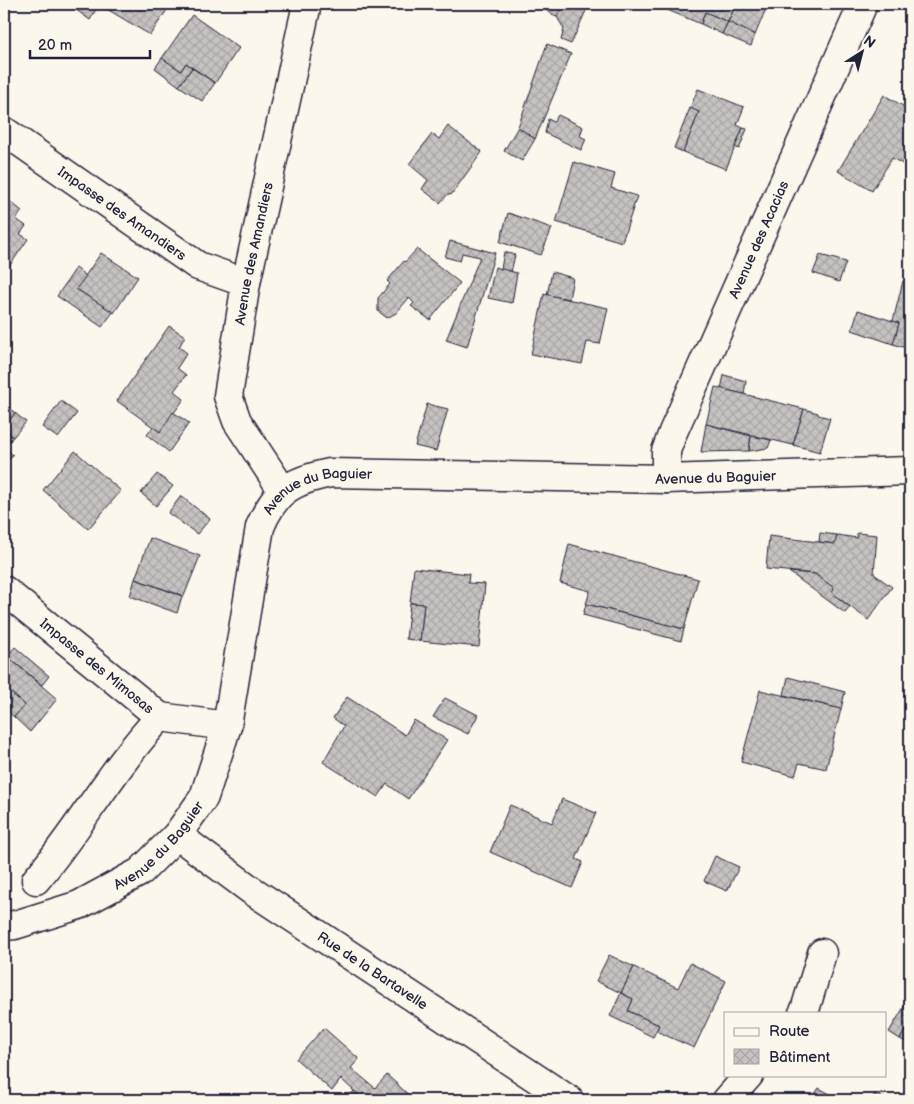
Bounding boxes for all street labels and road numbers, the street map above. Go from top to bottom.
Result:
street label: Impasse des Amandiers [54,163,189,264]
street label: Avenue des Acacias [725,178,793,301]
street label: Avenue des Amandiers [231,181,277,326]
street label: Avenue du Baguier [260,465,373,518]
street label: Avenue du Baguier [655,467,777,488]
street label: Impasse des Mimosas [36,615,157,718]
street label: Avenue du Baguier [111,797,208,894]
street label: Rue de la Bartavelle [314,928,431,1013]

